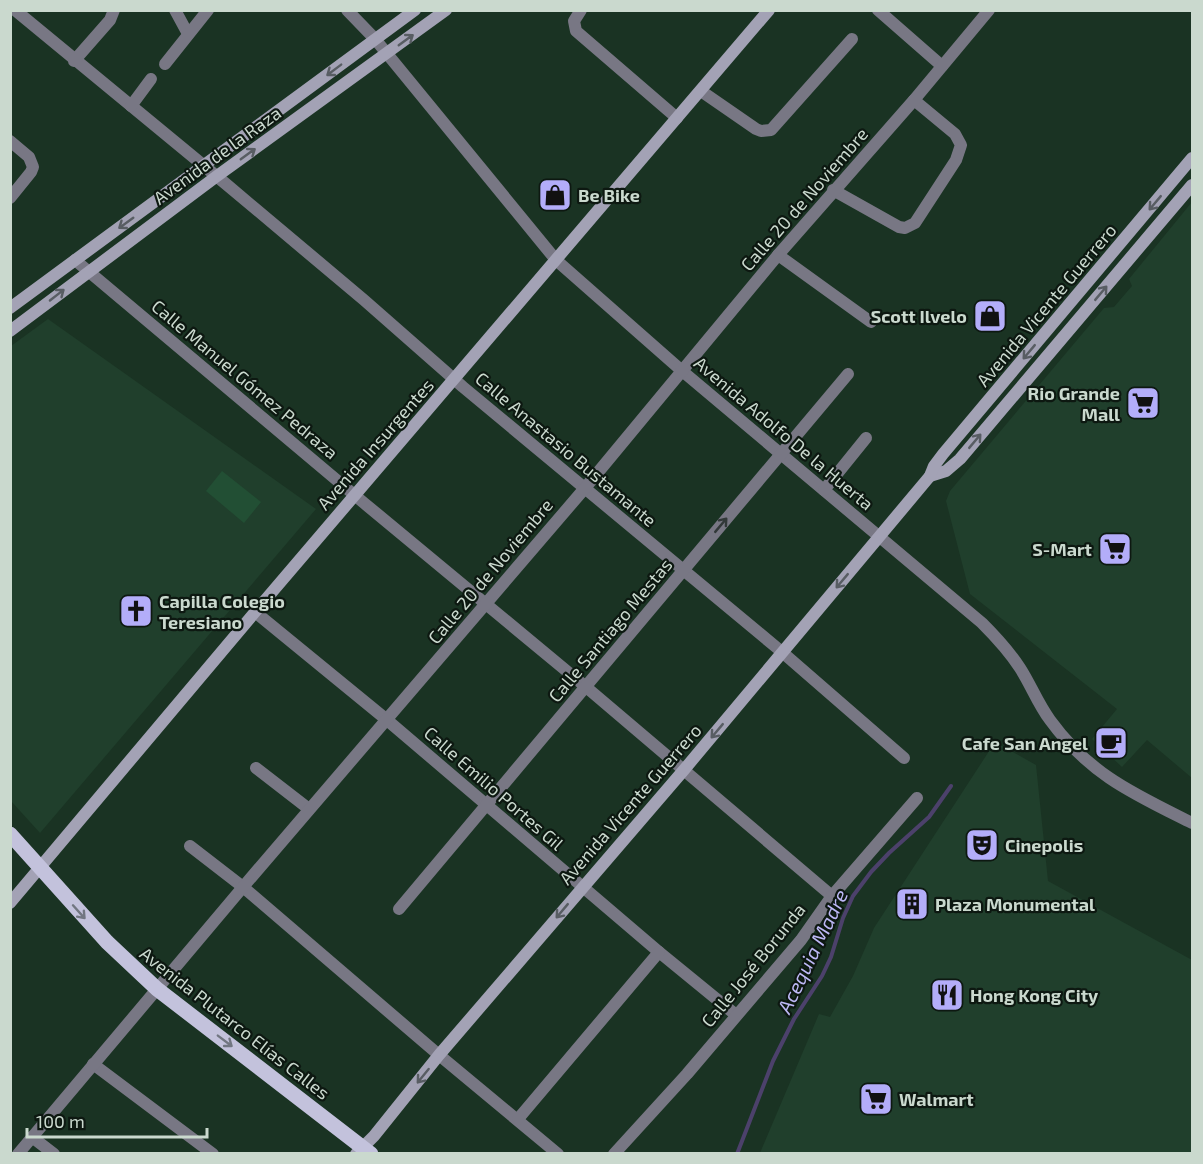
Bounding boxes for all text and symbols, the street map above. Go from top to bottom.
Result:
one-way arrow [397,34,413,46]
one-way arrow [326,64,342,77]
street label: Avenida de la Raza [149,101,285,209]
street label: Calle 20 de Noviembre [736,123,872,275]
one-way arrow [239,148,255,160]
shop icon: Be Bike [537,177,573,213]
place label: Be Bike [578,184,640,206]
one-way arrow [1148,195,1162,210]
one-way arrow [119,217,135,229]
street label: Avenida Vicente Guerrero [971,219,1121,391]
one-way arrow [1094,286,1108,301]
one-way arrow [49,289,65,302]
street label: Calle Manuel Gómez Pedraza [147,295,343,463]
shop icon: Scott Ilvelo [972,298,1008,334]
place label: Scott Ilvelo [871,305,967,327]
one-way arrow [1023,344,1036,360]
street label: Avenida Adolfo De la Huerta [690,352,878,514]
street label: Calle Anastasio Bustamante [471,367,661,531]
street label: Avenida Insurgentes [312,374,438,514]
place label: Rio Grande Mall [1028,382,1120,425]
supermarket icon: Rio Grande Mall [1125,385,1161,421]
one-way arrow [968,434,982,449]
street label: Calle 20 de Noviembre [423,494,557,648]
one-way arrow [714,517,727,533]
supermarket icon: S-Mart [1097,531,1133,567]
place label: S-Mart [1032,538,1093,560]
street label: Calle Santiago Mestas [543,554,677,706]
one-way arrow [835,573,848,589]
place label: Capilla Colegio Teresiano [159,590,285,633]
church icon: Capilla Colegio Teresiano [118,593,154,629]
street label: Avenida Vicente Guerrero [554,719,706,889]
street label: Calle Emilio Portes Gil [420,721,569,855]
one-way arrow [710,723,723,739]
cafe icon: Cafe San Angel [1093,725,1129,761]
place label: Cafe San Angel [962,732,1088,754]
theatre icon: Cinepolis [964,827,1000,863]
place label: Cinepolis [1005,834,1083,856]
water label: Acequia Madre [771,885,853,1018]
building icon: Plaza Monumental [894,886,930,922]
place label: Plaza Monumental [935,893,1095,915]
street label: Calle José Borunda [696,899,810,1031]
one-way arrow [556,903,569,919]
one-way arrow [72,904,86,919]
street label: Avenida Plutarco Elías Calles [136,942,334,1104]
restaurant icon: Hong Kong City [929,977,965,1013]
place label: Hong Kong City [970,984,1099,1006]
one-way arrow [216,1035,232,1047]
one-way arrow [416,1067,429,1083]
supermarket icon: Walmart [858,1081,894,1117]
place label: Walmart [899,1088,974,1110]
scale bar [27,1101,207,1139]
text: 100 m [36,1110,85,1132]

